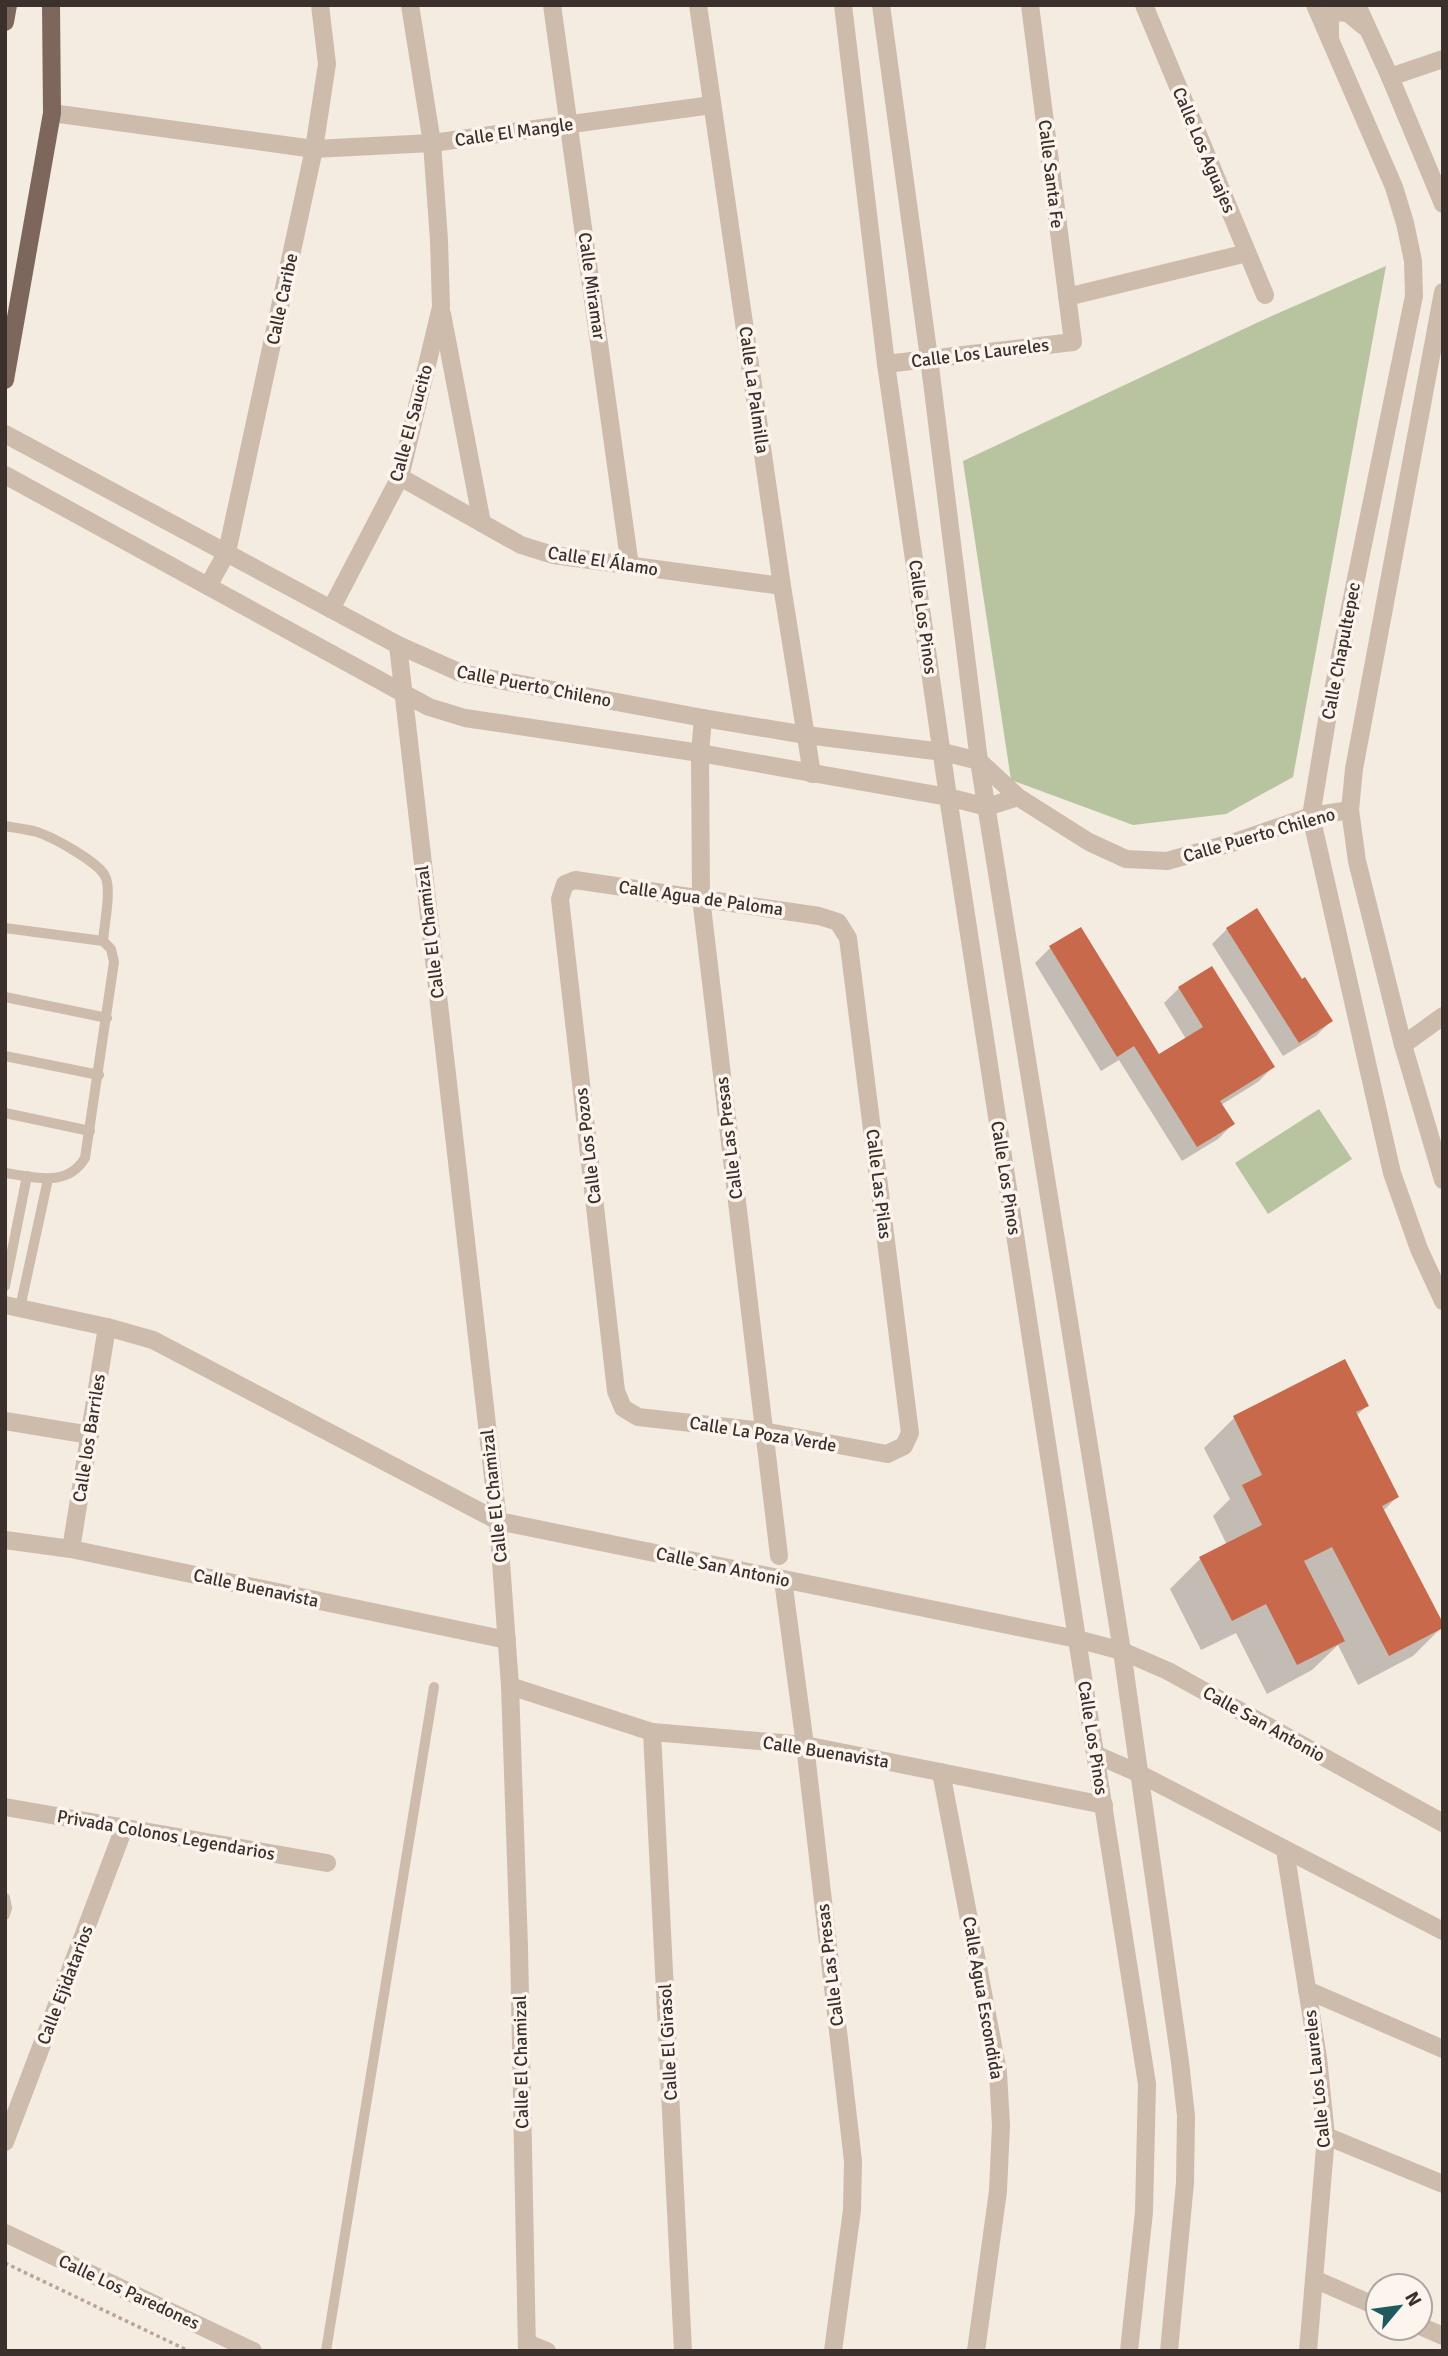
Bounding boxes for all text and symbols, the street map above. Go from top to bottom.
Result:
street label: Calle Los Aguajes [1168,84,1240,216]
street label: Calle El Mangle [453,113,575,151]
street label: Calle Santa Fe [1033,118,1069,230]
street label: Calle Miramar [574,231,610,341]
street label: Calle Caribe [262,251,302,347]
street label: Calle La Palmilla [734,325,774,455]
street label: Calle Los Laureles [910,334,1050,372]
street label: Calle El Saucito [385,362,437,484]
street label: Calle El Álamo [546,541,660,581]
street label: Calle Los Pinos [904,558,942,676]
street label: Calle Chapultepec [1317,580,1365,722]
street label: Calle Puerto Chileno [455,660,613,712]
street label: Calle Puerto Chileno [1180,803,1338,867]
street label: Calle El Chamizal [411,864,449,1000]
street label: Calle Agua de Paloma [617,876,785,920]
street label: Calle Las Presas [711,1075,747,1201]
street label: Calle Los Pozos [570,1086,606,1205]
street label: Calle Los Pinos [986,1119,1026,1237]
street label: Calle Las Pilas [861,1128,897,1240]
street label: Calle los Barriles [68,1372,110,1504]
street label: Calle La Poza Verde [688,1412,838,1456]
street label: Calle El Chamizal [476,1428,512,1564]
street label: Calle San Antonio [654,1542,792,1592]
street label: Calle Buenavista [191,1564,321,1612]
street label: Calle Los Pinos [1073,1679,1113,1797]
street label: Calle San Antonio [1199,1681,1329,1767]
street label: Calle Buenavista [761,1731,891,1773]
street label: Privada Colonos Legendarios [55,1805,277,1865]
street label: Calle Las Presas [812,1902,848,2028]
street label: Calle Agua Escondida [958,1915,1008,2081]
street label: Calle Ejidatarios [32,1922,98,2048]
street label: Calle El Girasol [654,1983,682,2101]
street label: Calle El Chamizal [509,1995,533,2129]
street label: Calle Los Laureles [1299,2009,1335,2149]
street label: Calle Los Paredones [55,2250,203,2334]
north arrow [1364,2272,1434,2342]
text: N [1399,2288,1427,2311]

